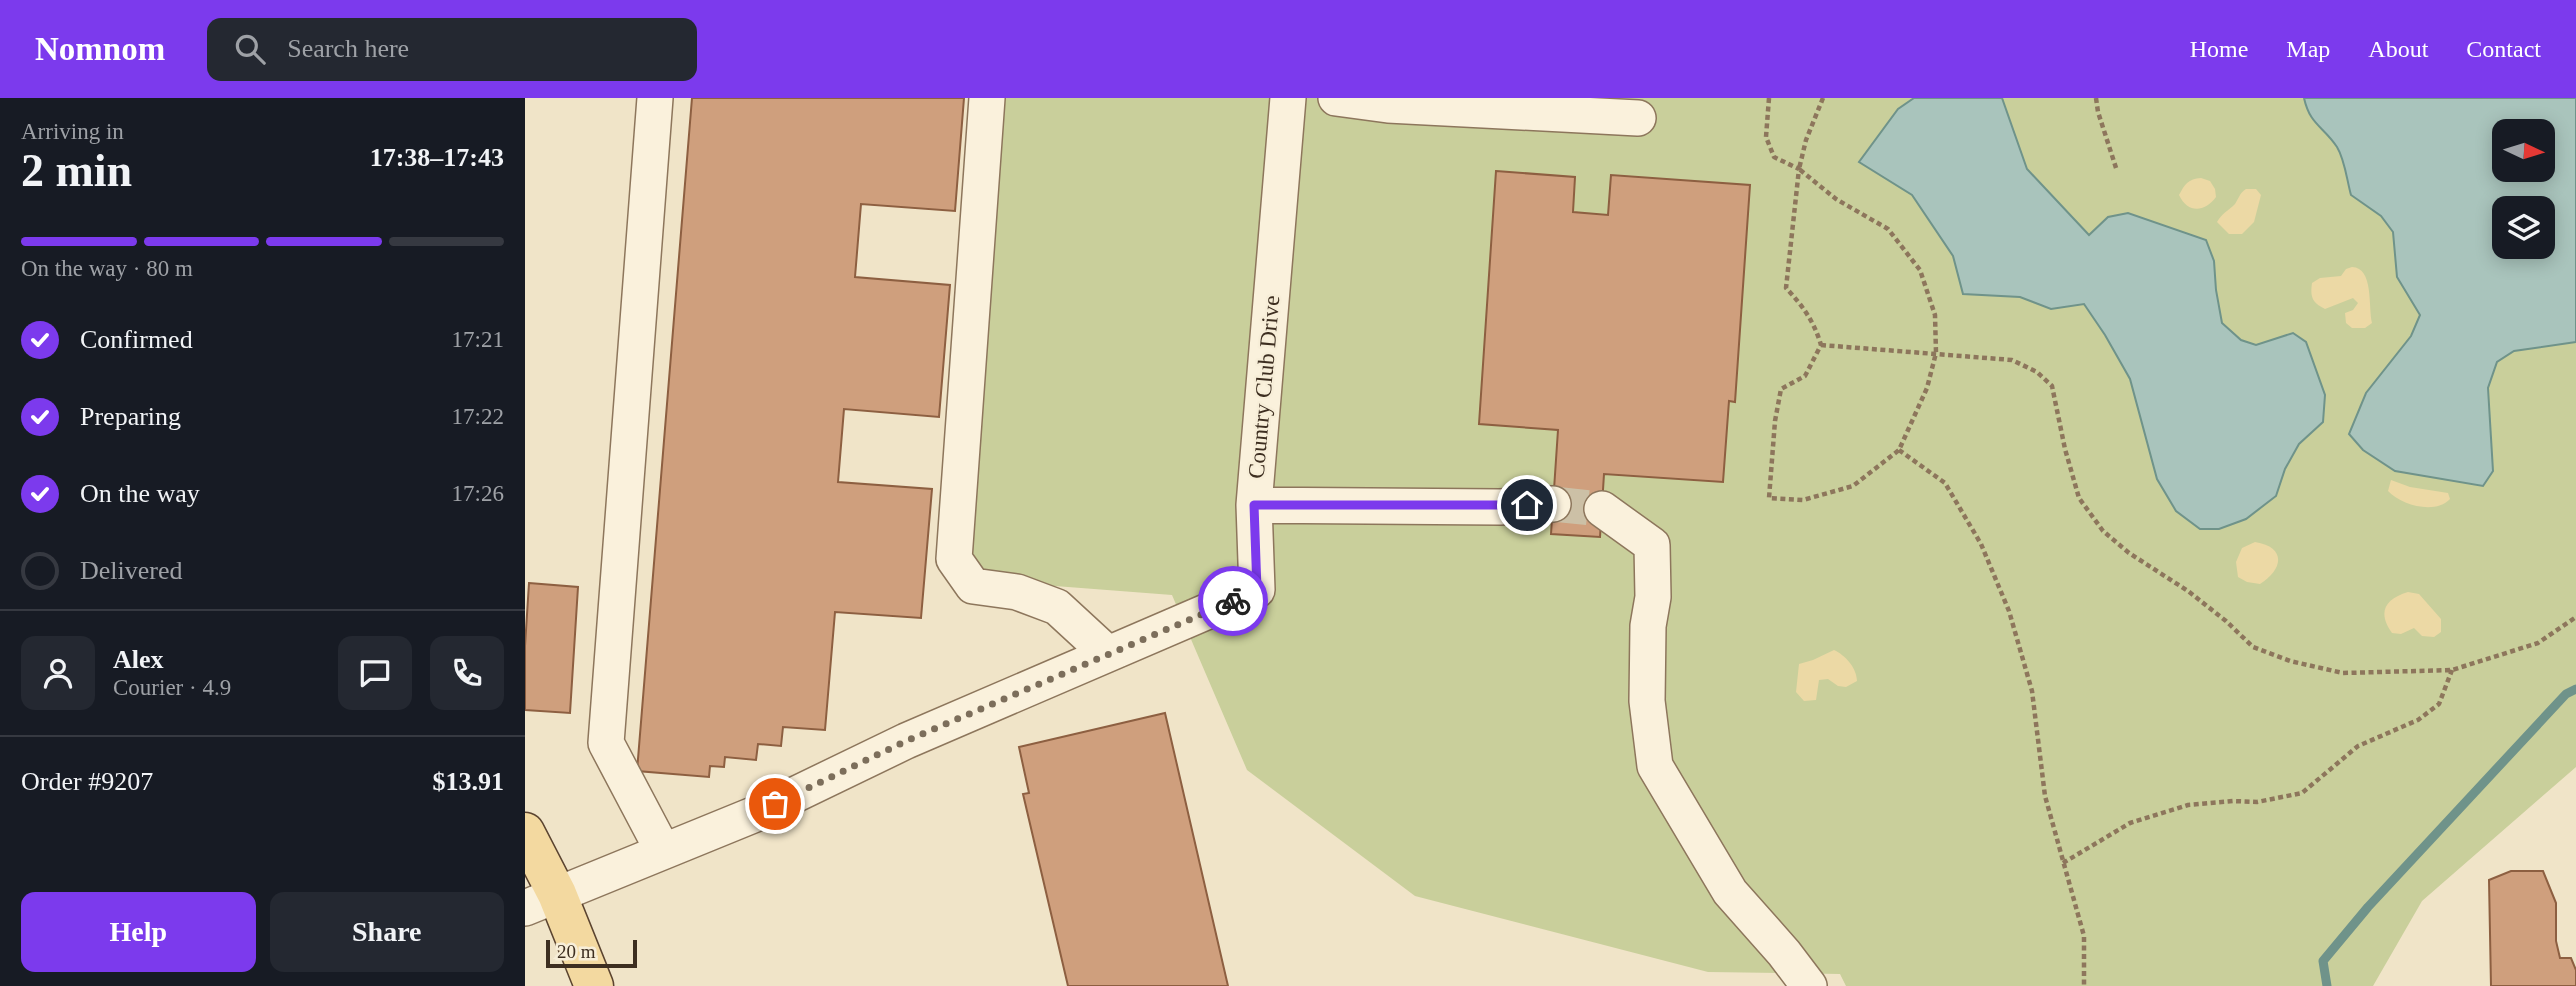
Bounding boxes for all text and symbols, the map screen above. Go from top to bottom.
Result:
search box [207,18,697,81]
icon: search [231,30,269,68]
text: Nomnom [35,31,165,67]
text: Search here [287,34,409,63]
text: Home [2190,36,2248,62]
text: Map [2286,36,2330,62]
text: About [2368,36,2428,62]
text: Contact [2466,36,2541,62]
text: Arriving in [21,119,124,144]
north arrow [2492,119,2555,182]
map controls [2492,119,2555,259]
text: 17:38–17:43 [370,143,504,172]
text: 2 min [21,145,132,196]
button: layers [2492,196,2555,259]
text: On the way · 80 m [21,256,193,281]
street label: Country Club Drive [1244,294,1284,480]
icon: check [21,321,59,359]
text: Confirmed [80,325,193,354]
text: 17:21 [452,327,504,352]
icon: check [21,398,59,436]
text: Preparing [80,402,181,431]
text: 17:22 [452,404,504,429]
icon: check [21,475,59,513]
pin [1497,475,1557,535]
text: On the way [80,479,200,508]
text: 17:26 [452,481,504,506]
icon: home [1508,486,1546,524]
text: Delivered [80,556,183,585]
courier [1198,566,1268,636]
icon: bike [1214,582,1252,620]
button: person [21,636,95,710]
button: chat [338,636,412,710]
button: phone [430,636,504,710]
text: Alex [113,645,164,674]
text: Courier · 4.9 [113,675,231,700]
text: Order #9207 [21,767,153,796]
text: $13.91 [433,767,504,796]
pin [745,774,805,834]
icon: bag [756,785,794,823]
button: Help [21,892,256,972]
button: Share [270,892,504,972]
scale bar [546,937,637,969]
text: 20 m [557,941,596,962]

